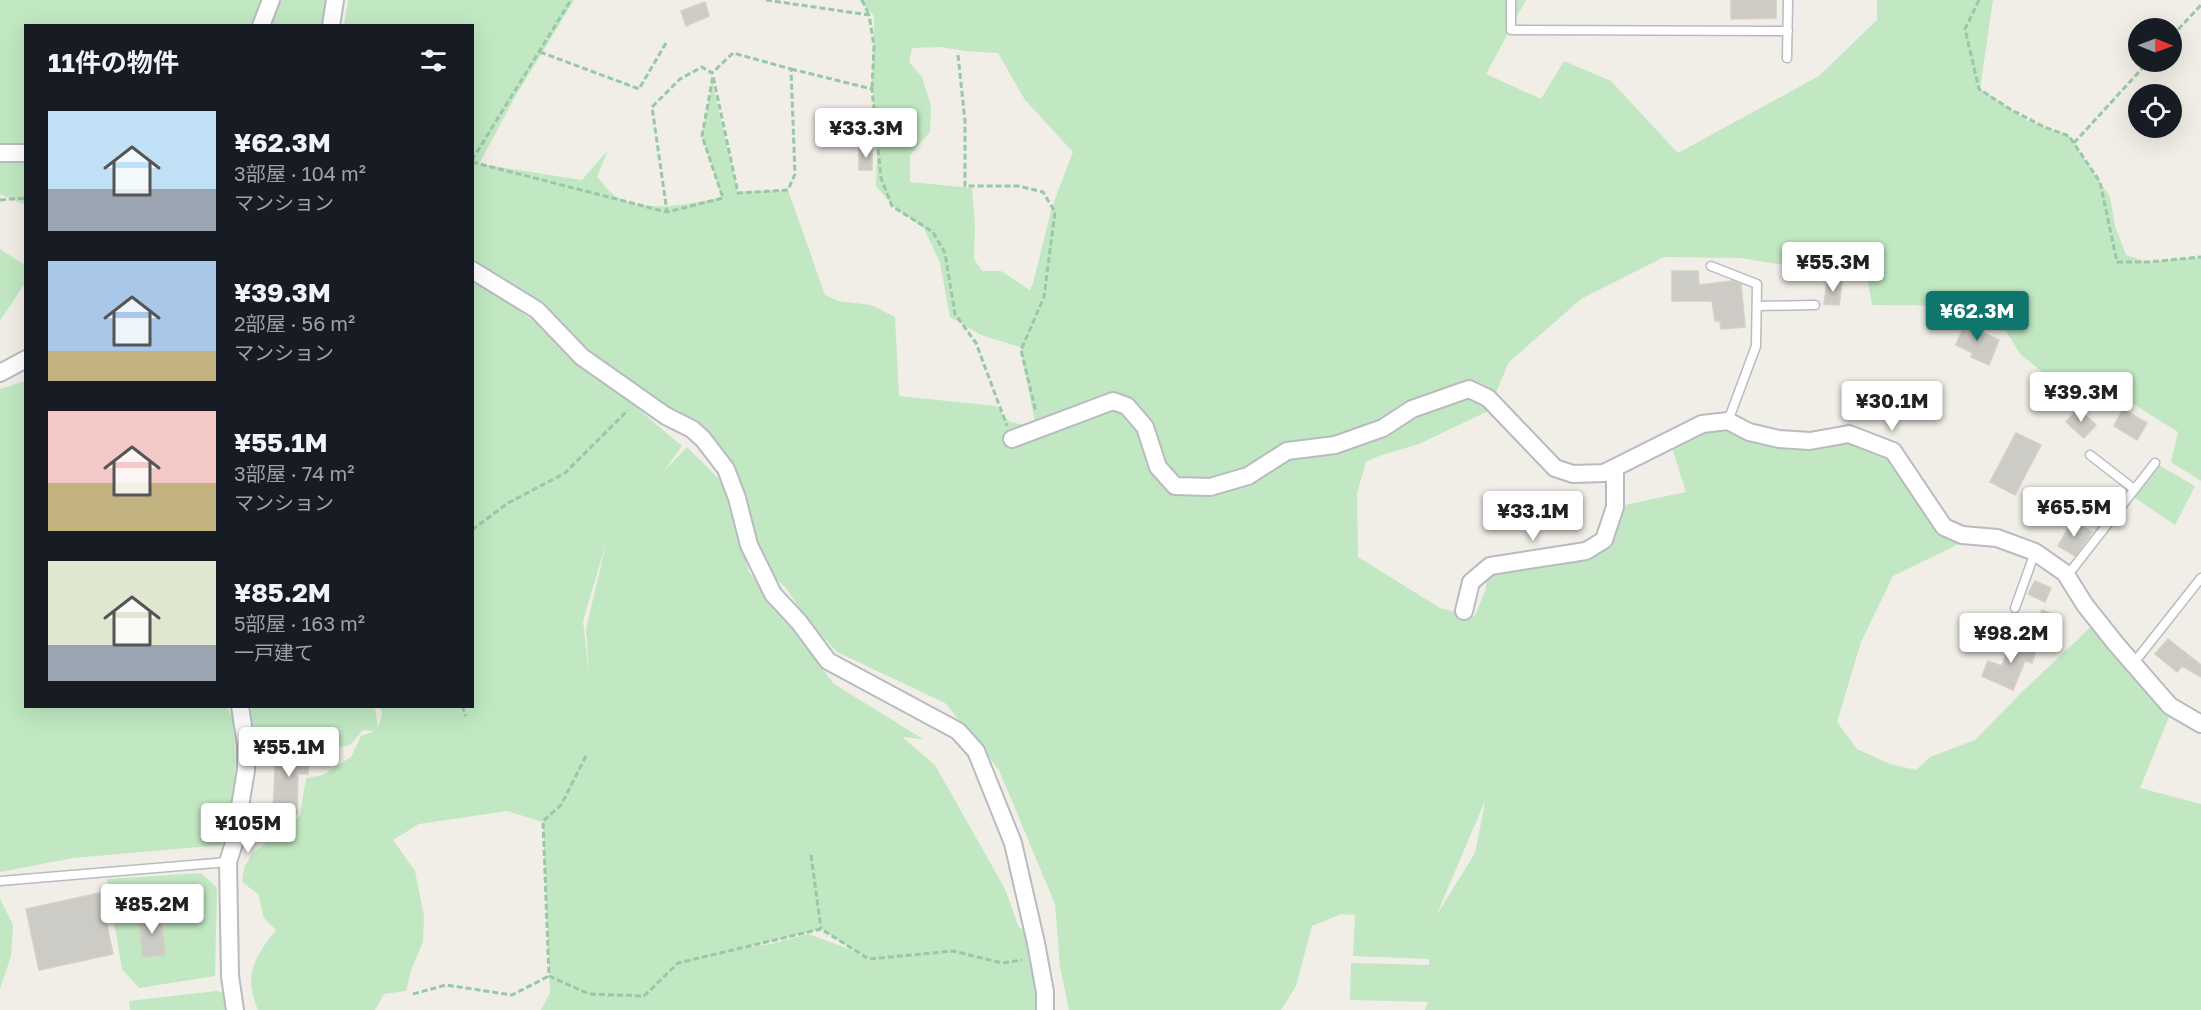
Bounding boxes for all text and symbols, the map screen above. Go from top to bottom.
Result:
north arrow [2128,18,2182,72]
map controls [2128,18,2182,138]
icon: filters [417,44,450,77]
text: 11件の物件 [48,47,179,78]
button: locate [2128,84,2182,138]
pin: ¥33.3M [817,108,915,159]
text: ¥33.3M [829,115,903,139]
text: ¥62.3M [234,127,331,158]
icon: home [96,135,168,207]
text: 3部屋 · 104 m² [234,161,366,185]
text: マンション [234,190,334,214]
pin: ¥55.3M [1784,242,1882,293]
text: ¥55.3M [1796,249,1870,273]
text: ¥39.3M [234,277,331,308]
icon: home [96,285,168,357]
pin: ¥62.3M [1928,291,2026,342]
text: ¥62.3M [1940,298,2014,322]
text: 2部屋 · 56 m² [234,311,355,335]
text: マンション [234,340,334,364]
pin: ¥39.3M [2032,372,2130,423]
text: ¥39.3M [2044,379,2118,403]
pin: ¥30.1M [1843,381,1941,432]
text: ¥30.1M [1856,388,1928,412]
text: ¥55.1M [234,427,328,458]
icon: home [96,435,168,507]
text: 3部屋 · 74 m² [234,461,354,485]
pin: ¥65.5M [2025,487,2123,538]
text: マンション [234,490,334,514]
pin: ¥33.1M [1484,491,1582,542]
text: ¥65.5M [2037,494,2111,518]
text: ¥33.1M [1497,498,1569,522]
text: ¥85.2M [234,577,331,608]
icon: home [96,585,168,657]
text: 5部屋 · 163 m² [234,611,365,635]
pin: ¥98.2M [1962,613,2060,664]
text: ¥98.2M [1973,620,2049,644]
text: 一戸建て [234,640,314,664]
pin: ¥55.1M [240,727,338,778]
text: ¥55.1M [253,734,325,758]
pin: ¥105M [206,803,290,854]
text: ¥105M [215,810,281,834]
pin: ¥85.2M [103,884,201,935]
text: ¥85.2M [115,891,189,915]

